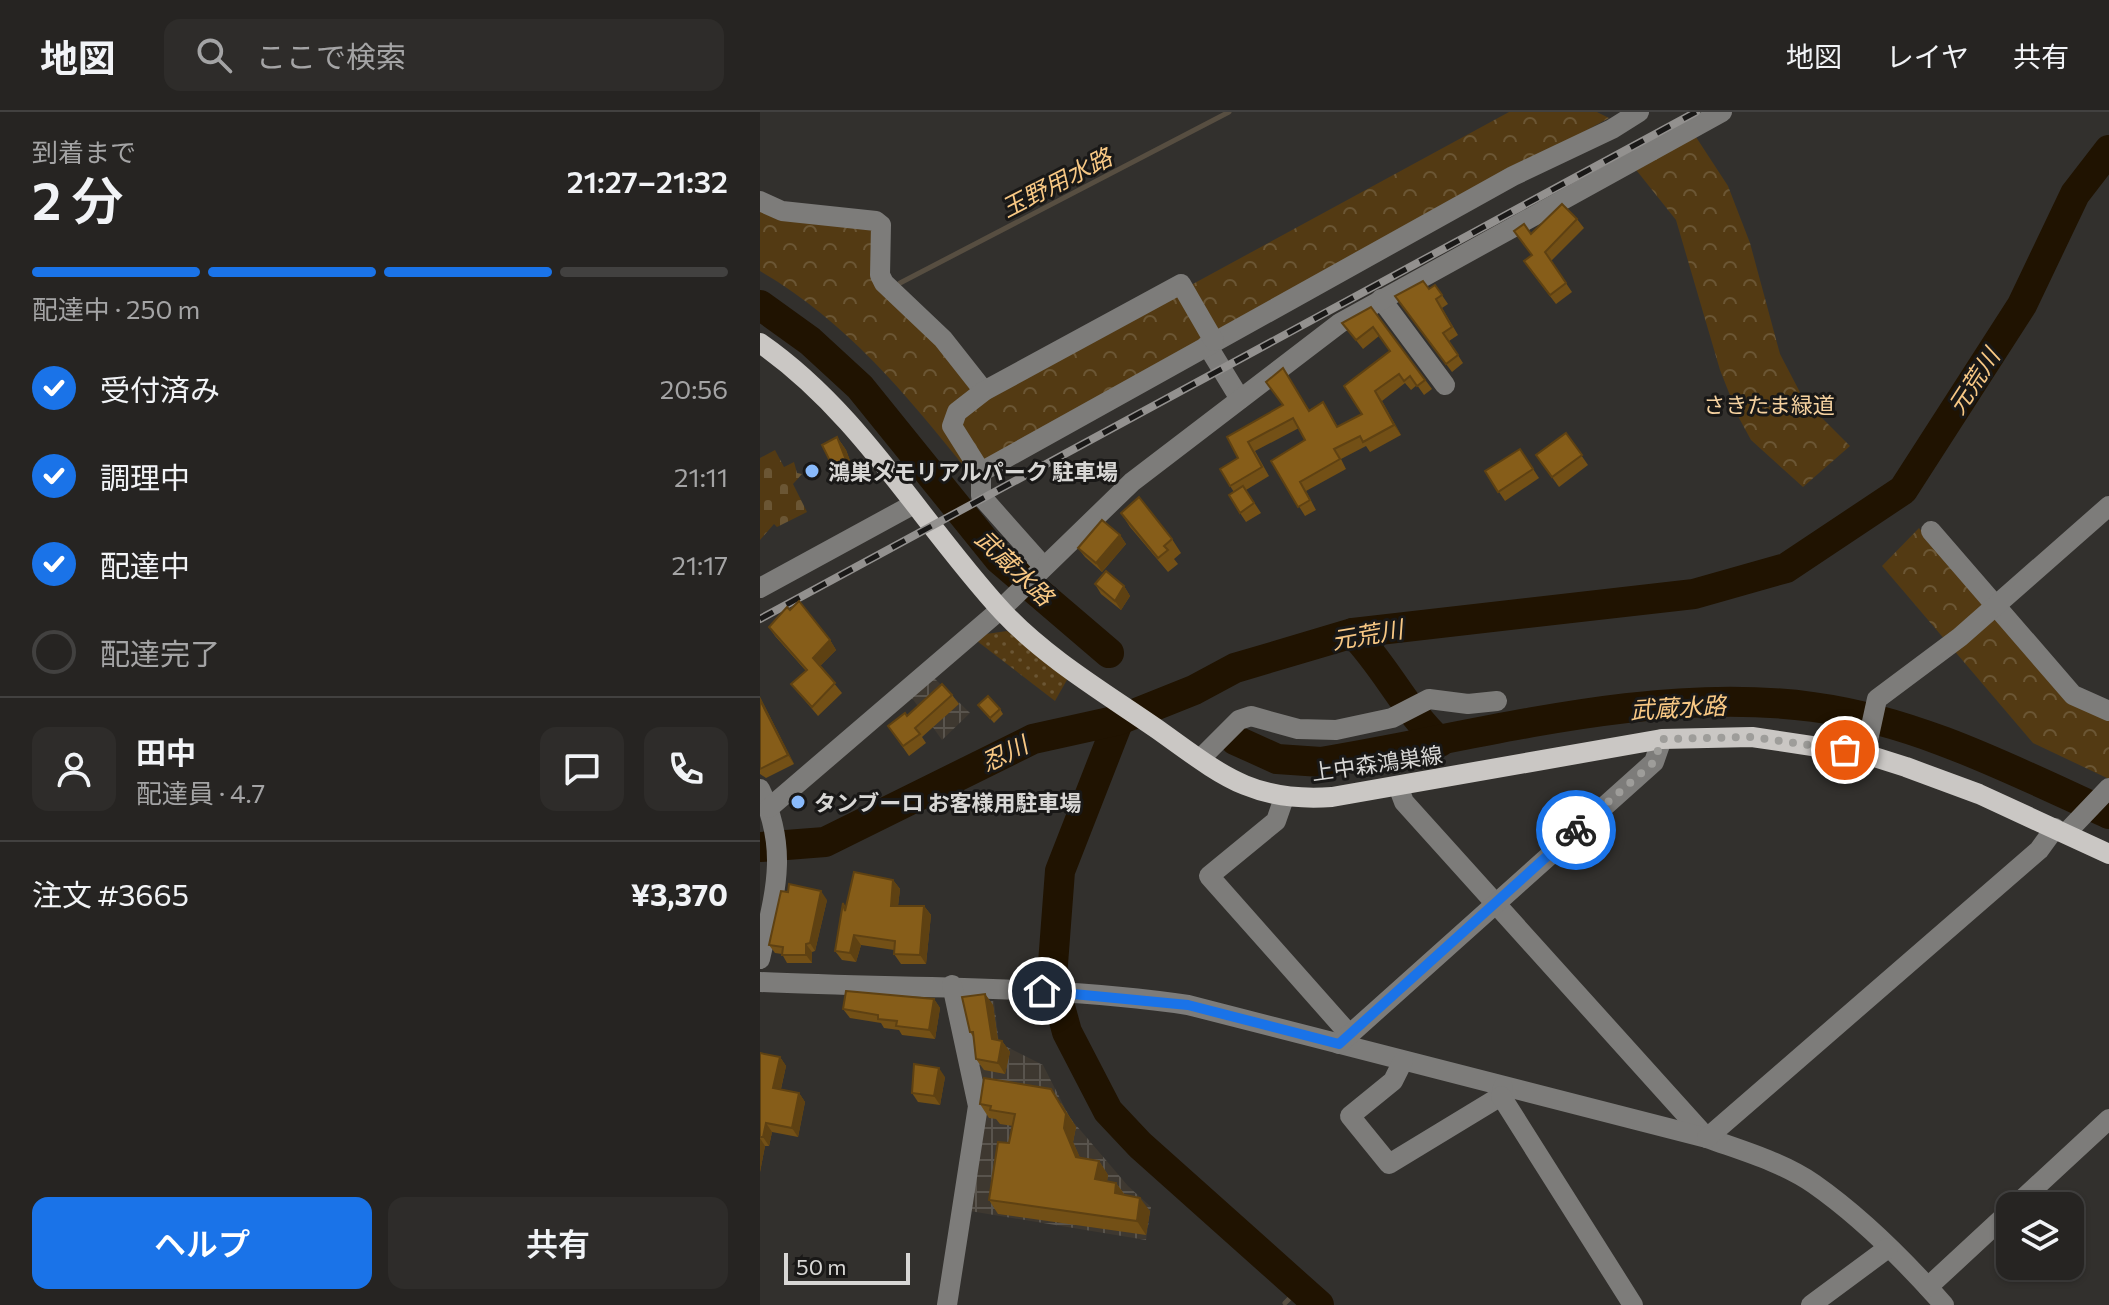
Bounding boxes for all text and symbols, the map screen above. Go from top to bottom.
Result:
search box [164,19,724,91]
text: 地図 [40,33,116,80]
icon: search [192,33,236,77]
text: ここで検索 [256,37,406,74]
text: 地図 [1786,39,1842,73]
text: レイヤ [1886,39,1969,73]
text: 共有 [2013,39,2069,73]
text: 到着まで [32,136,136,167]
water label: 玉野用水路 [996,141,1118,222]
text: 21:27–21:32 [567,162,728,199]
text: 2 分 [32,167,123,231]
text: 配達中 · 250 m [32,293,200,324]
water label: 元荒川 [1941,340,2006,419]
icon: check [32,366,76,410]
text: 受付済み [100,370,220,407]
text: 20:56 [660,373,728,404]
park label: さきたま緑道 [1703,391,1835,418]
icon: check [32,454,76,498]
text: 調理中 [100,458,190,495]
place label: 鴻巣メモリアルパーク 駐車場 [828,458,1118,485]
text: 21:11 [674,461,728,492]
marker: 鴻巣メモリアルパーク 駐車場 [803,462,821,480]
water label: 武蔵水路 [970,523,1061,612]
icon: check [32,542,76,586]
text: 配達中 [100,546,190,583]
text: 21:17 [671,549,728,580]
water label: 元荒川 [1329,613,1408,655]
text: 配達完了 [100,634,220,671]
water label: 武蔵水路 [1629,690,1729,724]
pin [1811,716,1879,784]
button: person [32,727,116,811]
button: chat [540,727,624,811]
button: phone [644,727,728,811]
water label: 忍川 [976,728,1035,777]
icon: bag [1823,728,1867,772]
text: 田中 [136,733,196,770]
street label: 上中森鴻巣線 [1310,740,1444,786]
text: 配達員 · 4.7 [136,777,265,808]
place label: タンブーロ お客様用駐車場 [814,789,1082,816]
courier [1536,790,1616,870]
marker: タンブーロ お客様用駐車場 [789,793,807,811]
icon: bike [1554,808,1598,852]
text: 注文 #3665 [32,875,189,912]
text: ¥3,370 [631,875,728,912]
pin [1008,957,1076,1025]
icon: home [1020,969,1064,1013]
map controls [1996,1192,2084,1280]
button: layers [1996,1192,2084,1280]
button: ヘルプ [32,1197,372,1289]
button: 共有 [388,1197,728,1289]
scale bar [784,1249,910,1285]
text: 50 m [796,1253,846,1280]

